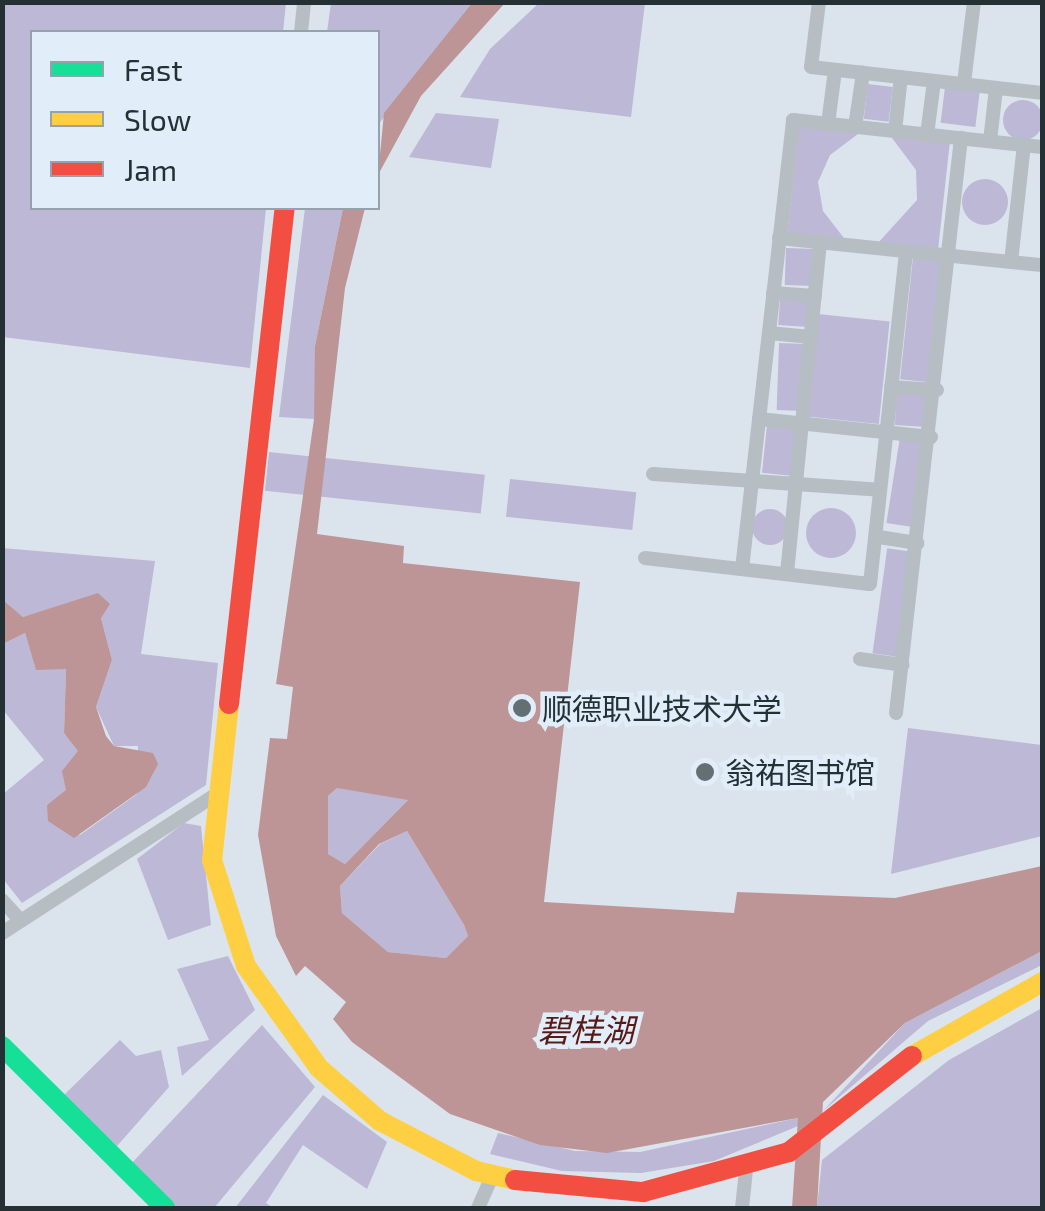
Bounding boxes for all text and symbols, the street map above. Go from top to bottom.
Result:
legend [30,30,380,210]
text: Fast [124,51,183,87]
text: Slow [124,101,191,137]
text: Jam [124,151,177,187]
place label: 顺德职业技术大学 [542,690,782,726]
marker: 顺德职业技术大学 [511,697,533,719]
place label: 翁祐图书馆 [725,754,875,790]
marker: 翁祐图书馆 [694,761,716,783]
water label: 碧桂湖 [538,1010,634,1048]

